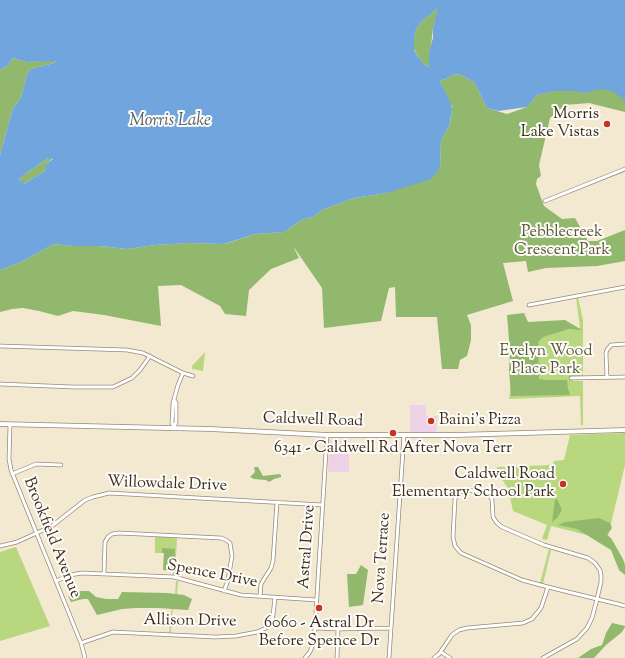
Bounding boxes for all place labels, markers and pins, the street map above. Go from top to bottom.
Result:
place label: Morris Lake Vistas [521,105,599,143]
marker: Morris Lake Vistas [602,119,612,129]
place label: Baini's Pizza [439,411,521,431]
marker: Baini's Pizza [426,416,436,426]
marker: 6341 - Caldwell Rd After Nova Terr [388,428,398,438]
place label: 6341 - Caldwell Rd After Nova Terr [274,439,512,459]
place label: Caldwell Road Elementary School Park [392,465,555,503]
marker: Caldwell Road Elementary School Park [558,479,568,489]
marker: 6060 - Astral Dr Before Spence Dr [314,603,324,613]
place label: 6060 - Astral Dr Before Spence Dr [259,614,379,652]

